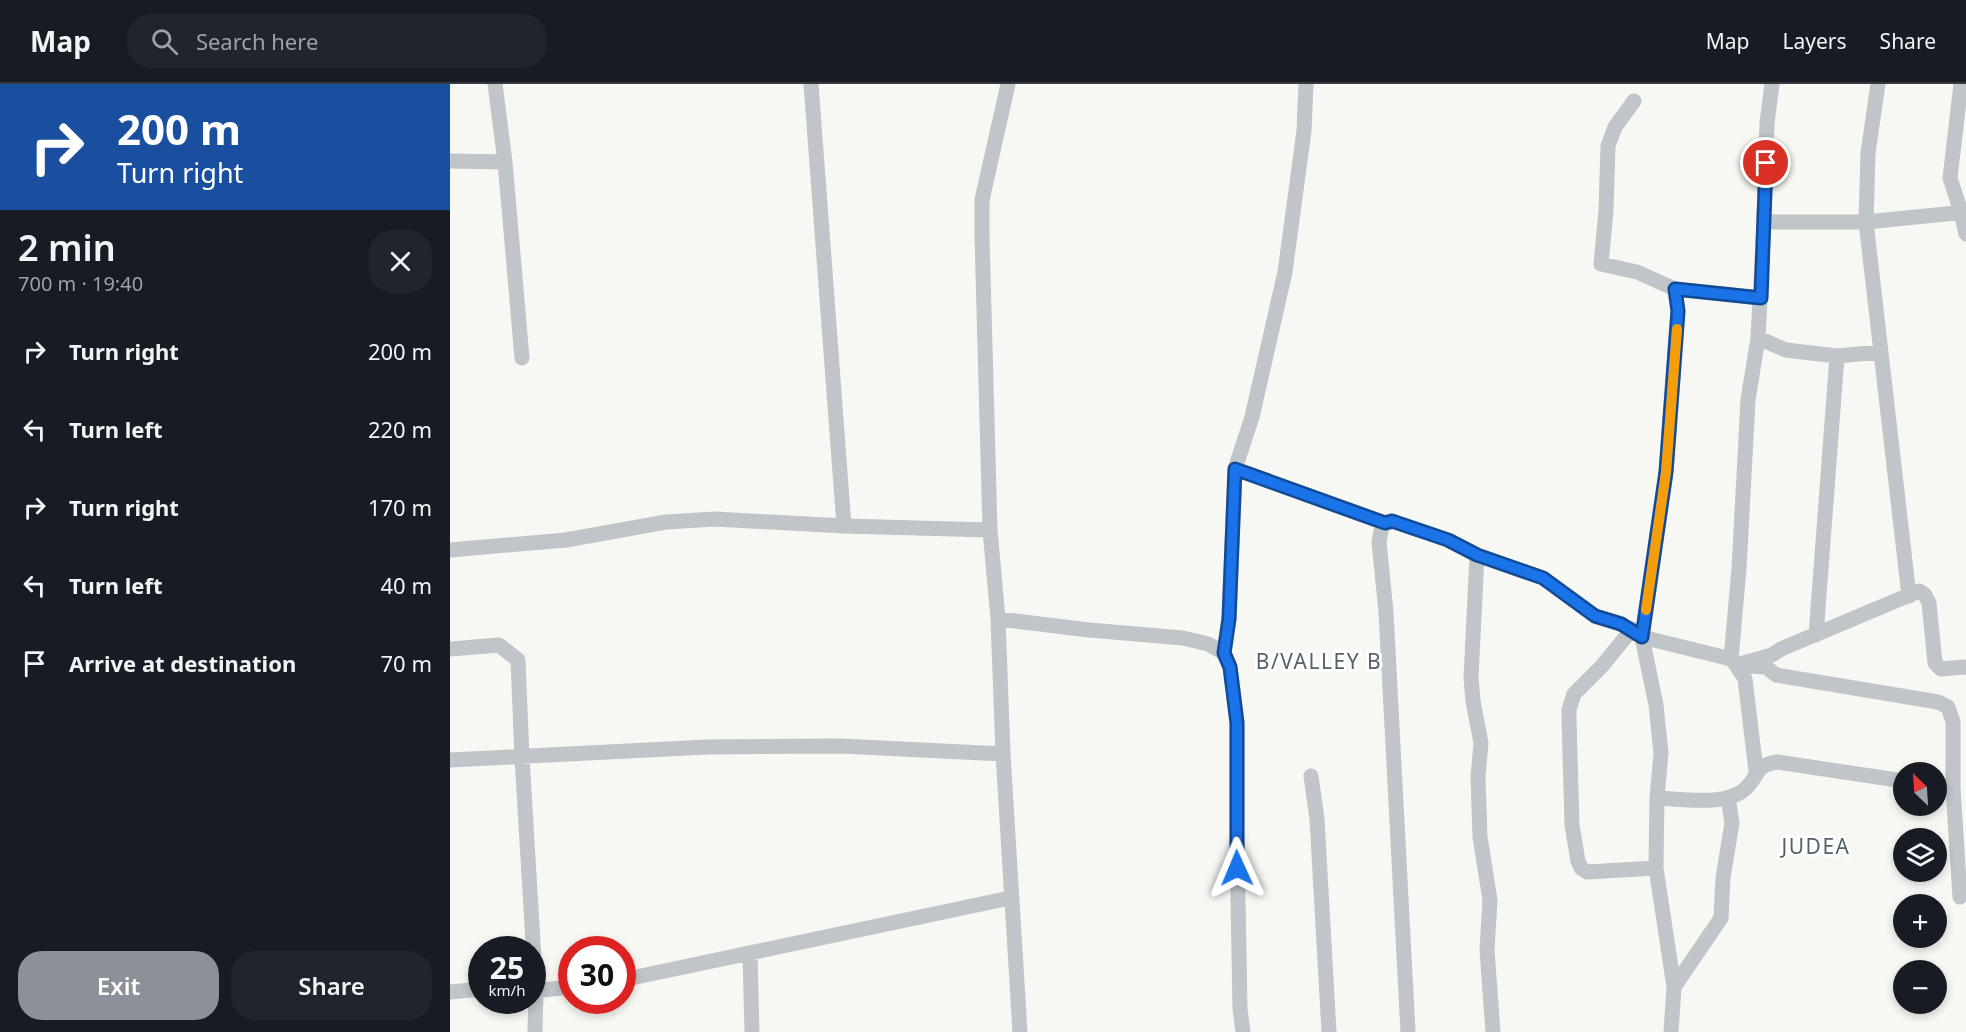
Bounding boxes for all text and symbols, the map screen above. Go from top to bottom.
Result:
search box [127,14,547,68]
text: Map [30,22,91,60]
icon: search [148,25,181,58]
text: Search here [196,26,318,56]
text: Map [1706,27,1750,55]
text: Layers [1783,27,1847,55]
text: Share [1880,27,1936,55]
text: 200 m [117,100,241,157]
icon: right [18,108,96,186]
pin [1740,137,1791,188]
icon: arrive [1749,146,1782,179]
text: Turn right [117,154,243,191]
text: 2 min [18,223,116,272]
button: close [369,230,432,293]
text: 700 m · 19:40 [18,270,143,297]
icon: right [18,335,51,368]
text: Turn right [69,336,179,366]
text: 200 m [368,336,432,366]
icon: left [18,413,51,446]
text: Turn left [69,414,163,444]
text: 220 m [368,414,432,444]
icon: right [18,491,51,524]
text: Turn right [69,492,179,522]
text: 170 m [368,492,432,522]
icon: left [18,569,51,602]
text: Turn left [69,570,163,600]
text: 40 m [381,570,432,600]
icon: arrive [18,647,51,680]
district label: B/VALLEY B [1256,647,1382,675]
text: Arrive at destination [69,648,296,678]
text: 70 m [381,648,432,678]
north arrow [1893,762,1947,816]
map controls [1893,762,1947,1014]
button: layers [1893,828,1947,882]
district label: JUDEA [1779,832,1851,860]
position arrow [1205,836,1269,900]
button: + [1893,894,1947,948]
speed limit sign: 30 [558,936,636,1014]
text: 25 [490,947,524,988]
button: Exit [18,951,219,1020]
button: Share [231,951,432,1020]
button: − [1893,960,1947,1014]
text: km/h [489,980,525,1000]

